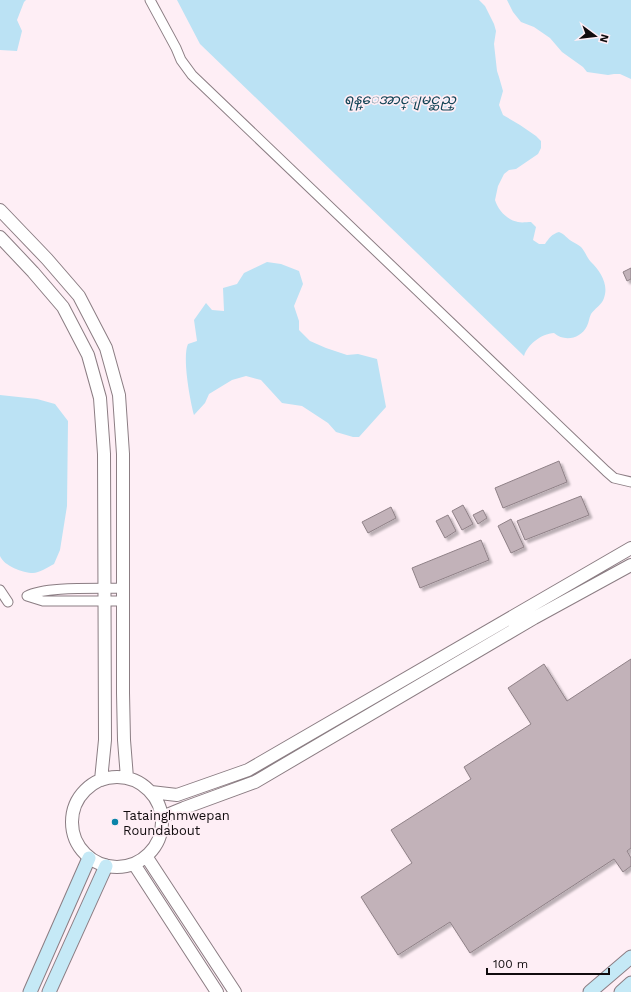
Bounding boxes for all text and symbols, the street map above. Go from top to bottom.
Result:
north arrow [575,16,615,56]
text: N [597,33,612,44]
water label: ရန္ေအာင္ျမင္ဆည္ [344,91,457,111]
place label: Tatainghmwepan Roundabout [123,808,230,838]
marker: Tatainghmwepan Roundabout [110,817,120,827]
scale bar [487,950,609,976]
text: 100 m [493,957,528,971]

